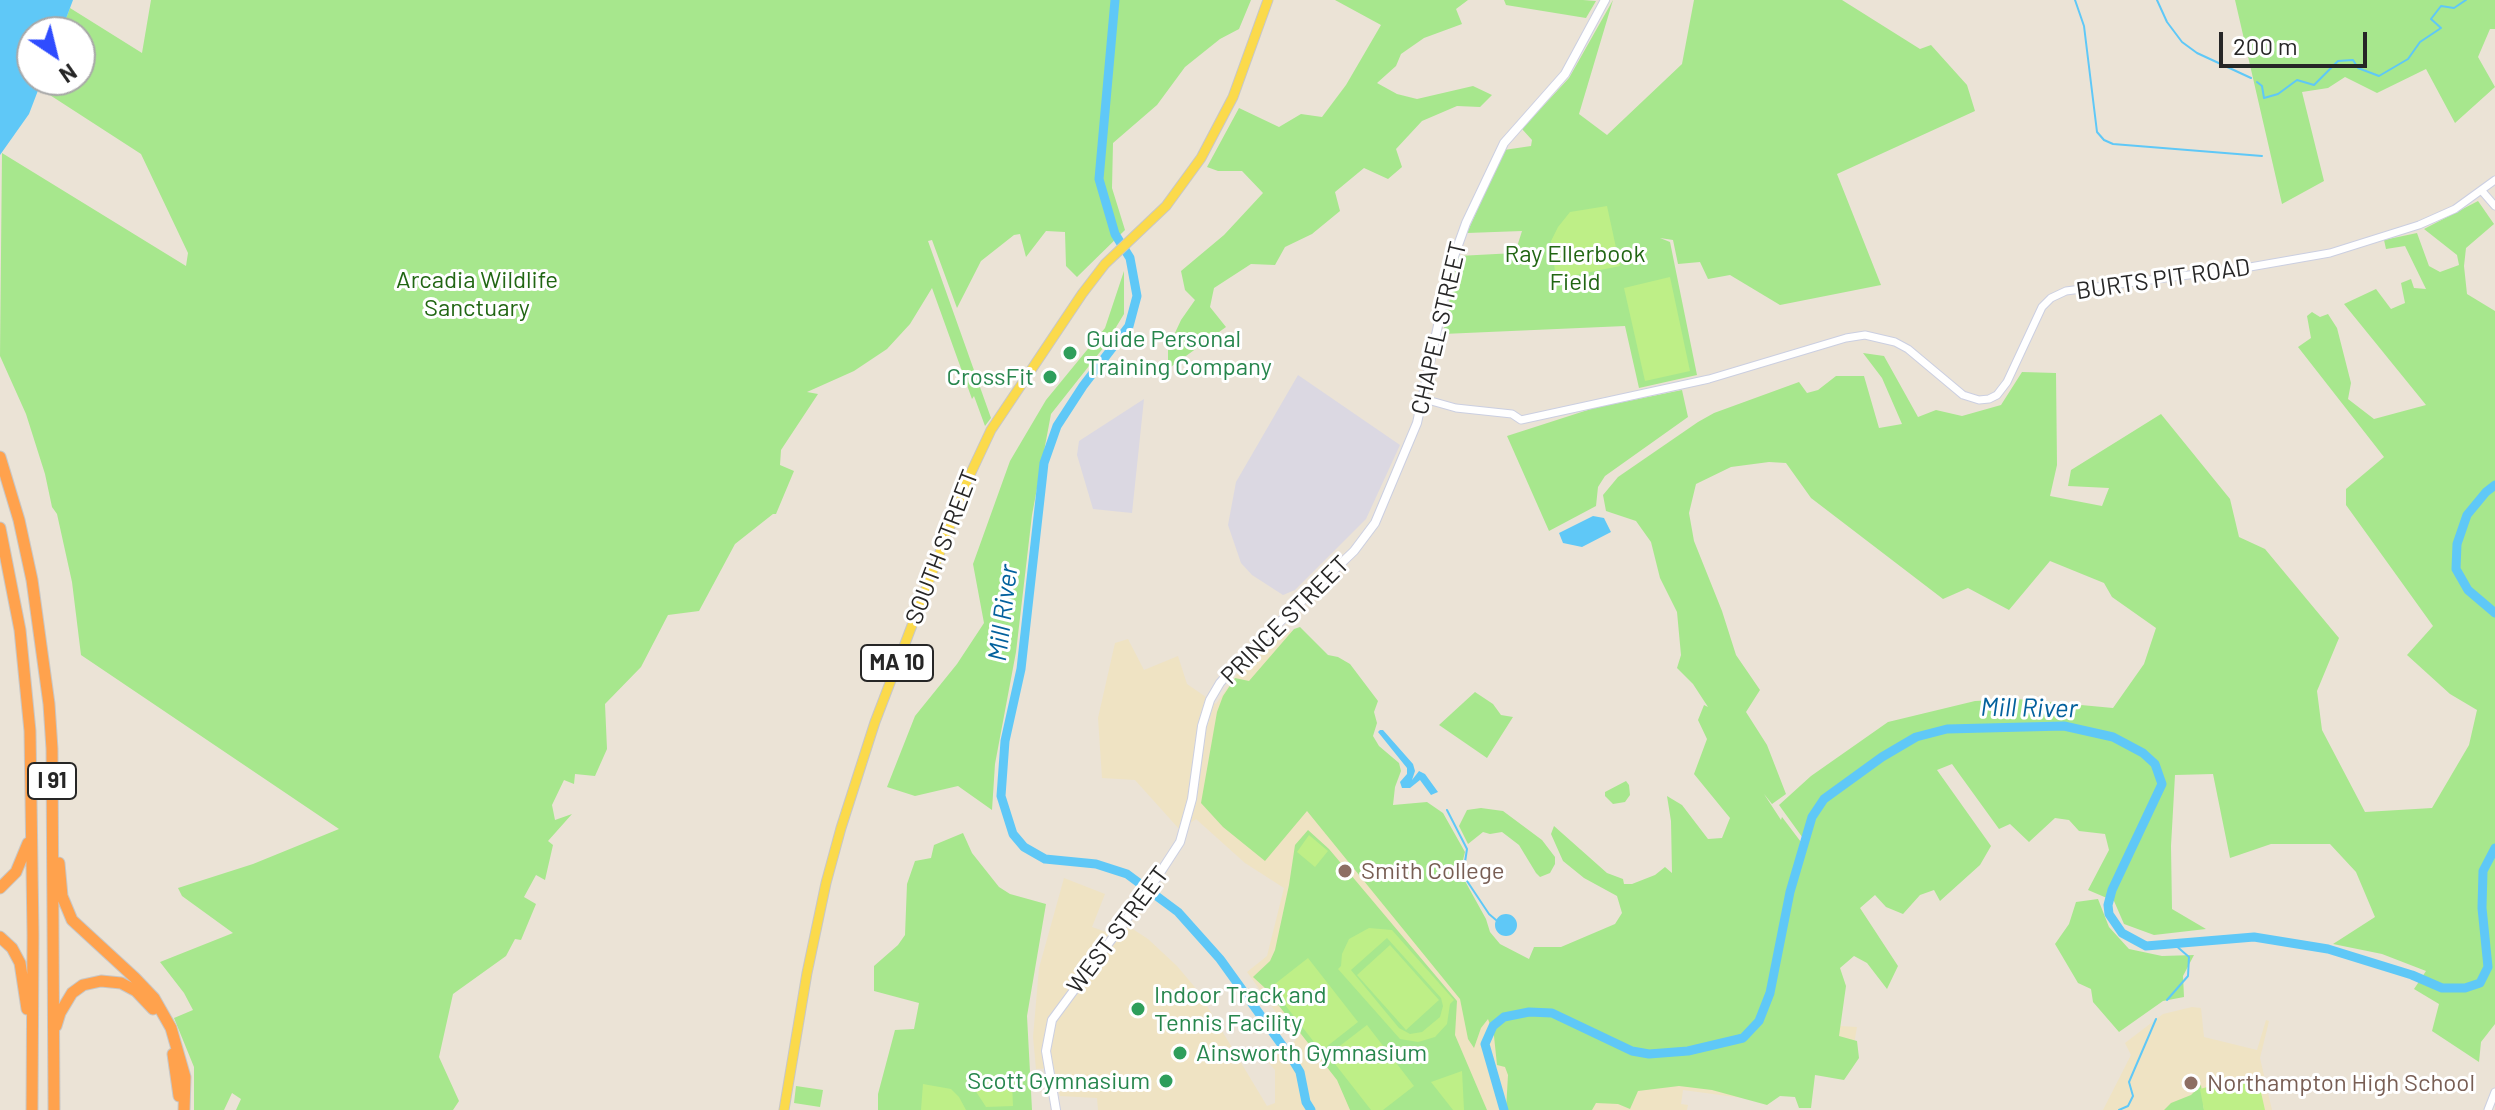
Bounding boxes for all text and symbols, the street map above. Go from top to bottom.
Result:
north arrow [16,16,96,96]
scale bar [2223,16,2371,66]
text: 200 m [2233,31,2298,60]
text: N [55,59,82,89]
street label: CHAPEL STREET [1405,239,1473,417]
park label: Ray Ellerbook Field [1505,240,1645,296]
street label: BURTS PIT ROAD [2074,253,2252,305]
park label: Arcadia Wildlife Sanctuary [396,266,558,322]
place label: Guide Personal Training Company [1086,325,1272,381]
marker: Guide Personal Training Company [1061,344,1079,362]
place label: CrossFit [947,363,1034,391]
marker: CrossFit [1041,368,1059,386]
street label: SOUTH STREET [899,466,985,628]
street label: PRINCE STREET [1215,550,1355,690]
water label: Mill River [982,563,1024,663]
road number: MA 10 [861,645,933,681]
water label: Mill River [1980,692,2078,724]
road number: I 91 [28,763,76,799]
place label: Smith College [1361,857,1505,885]
street label: WEST STREET [1061,861,1175,999]
marker: Smith College [1336,862,1354,880]
place label: Indoor Track and Tennis Facility [1154,981,1327,1037]
marker: Indoor Track and Tennis Facility [1129,1000,1147,1018]
place label: Ainsworth Gymnasium [1196,1039,1427,1067]
marker: Ainsworth Gymnasium [1171,1044,1189,1062]
place label: Scott Gymnasium [967,1067,1150,1095]
place label: Northampton High School [2207,1069,2475,1097]
marker: Scott Gymnasium [1157,1072,1175,1090]
marker: Northampton High School [2182,1074,2200,1092]

